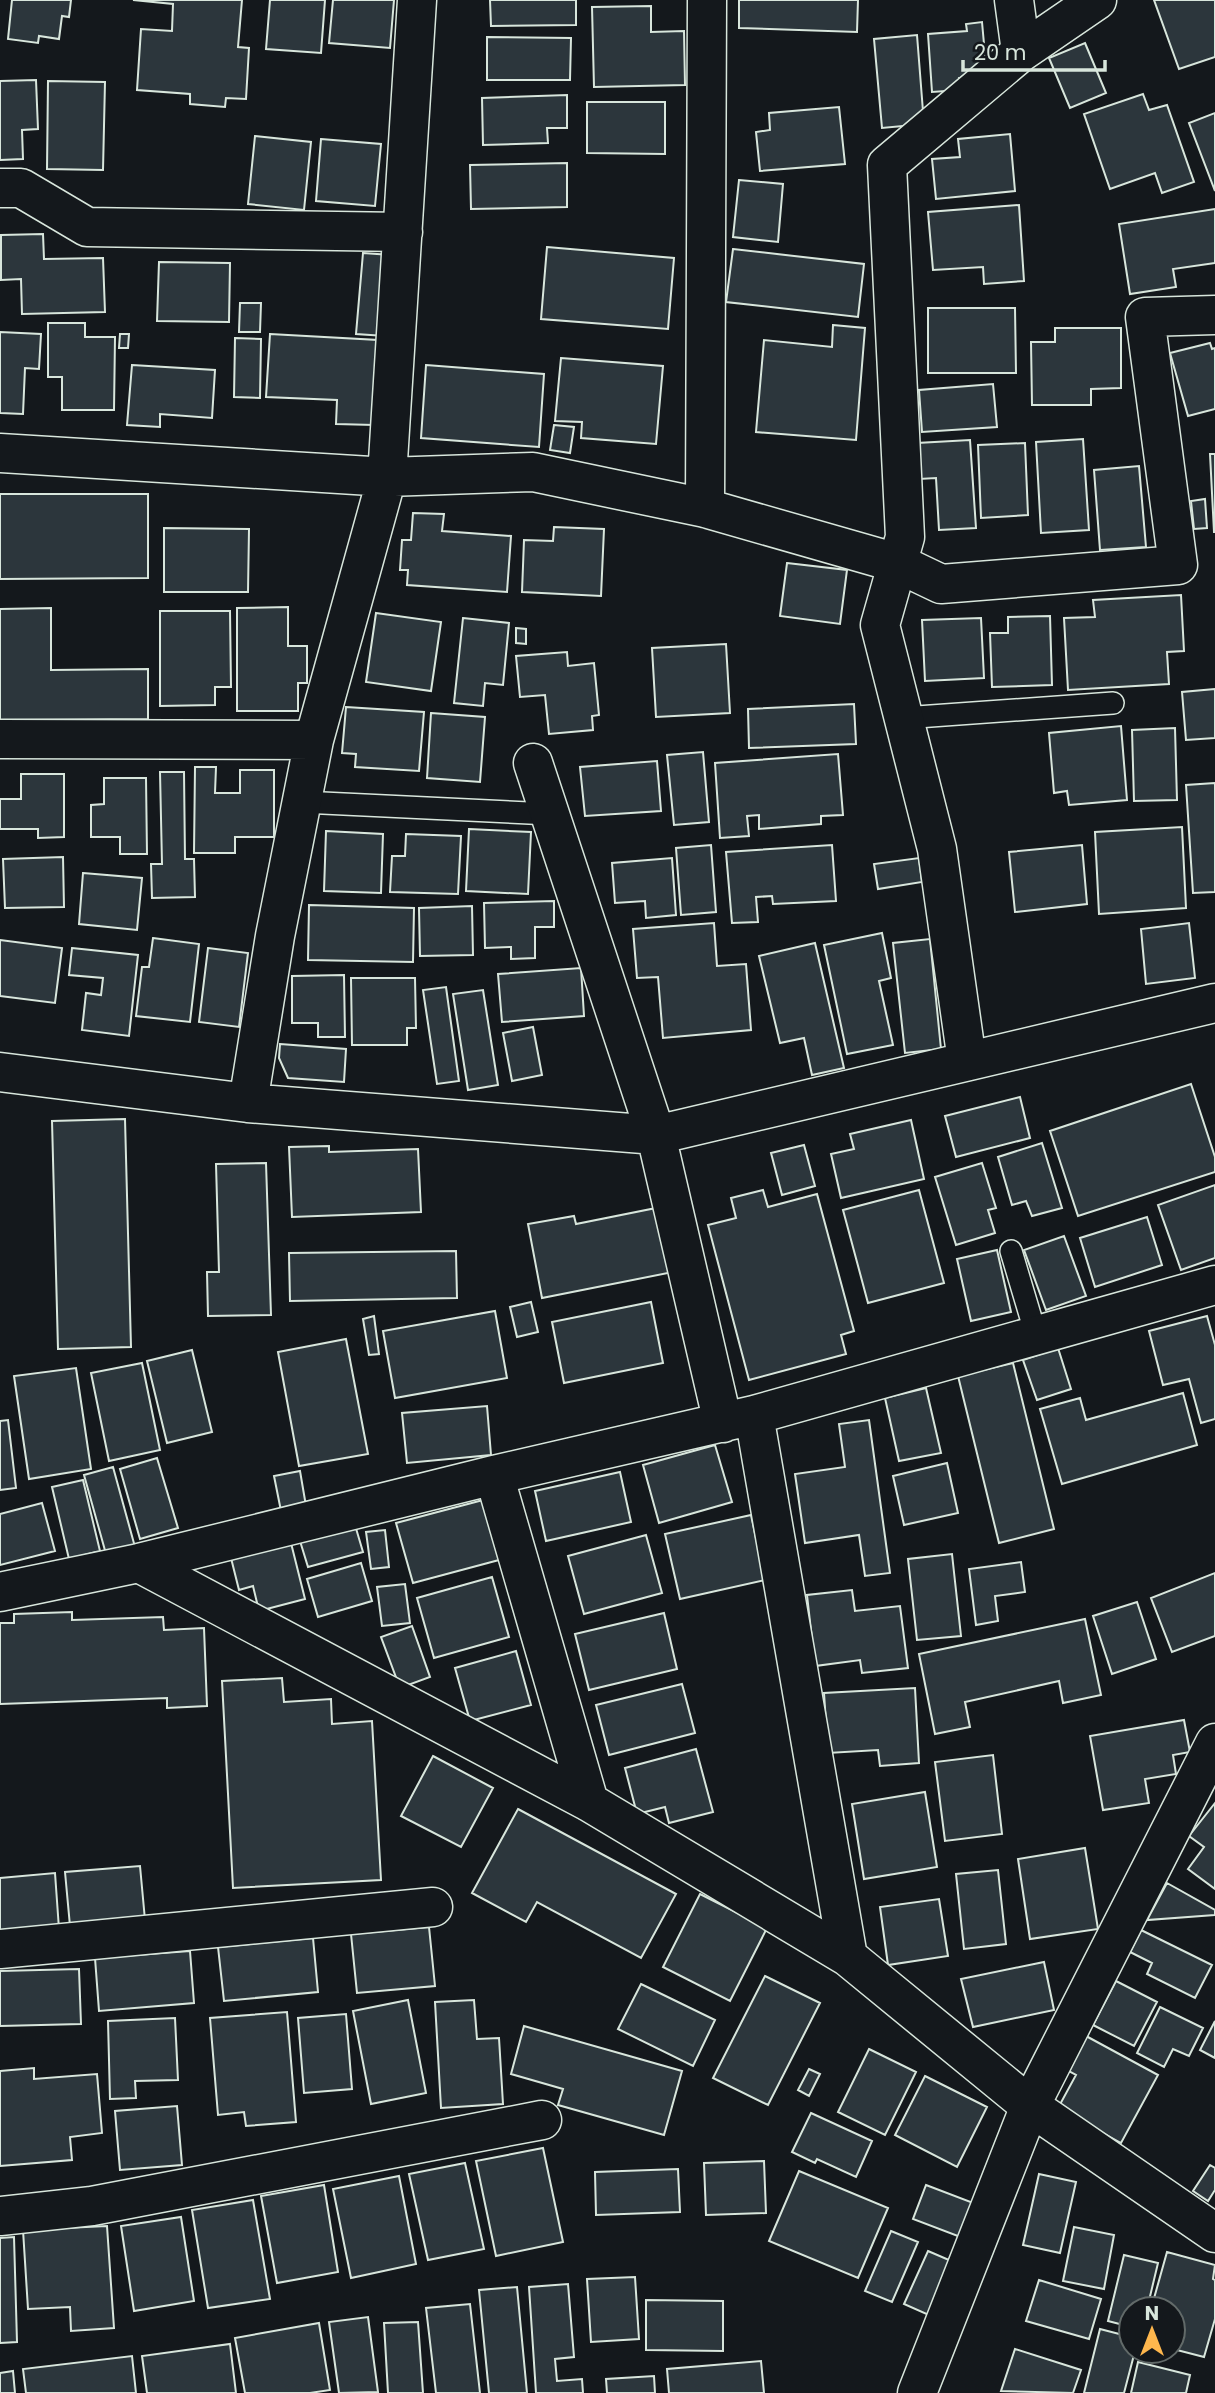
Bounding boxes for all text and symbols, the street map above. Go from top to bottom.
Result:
scale bar [963,28,1105,72]
text: 20 m [974,38,1027,67]
north arrow [1117,2295,1187,2365]
text: N [1145,2300,1159,2327]

